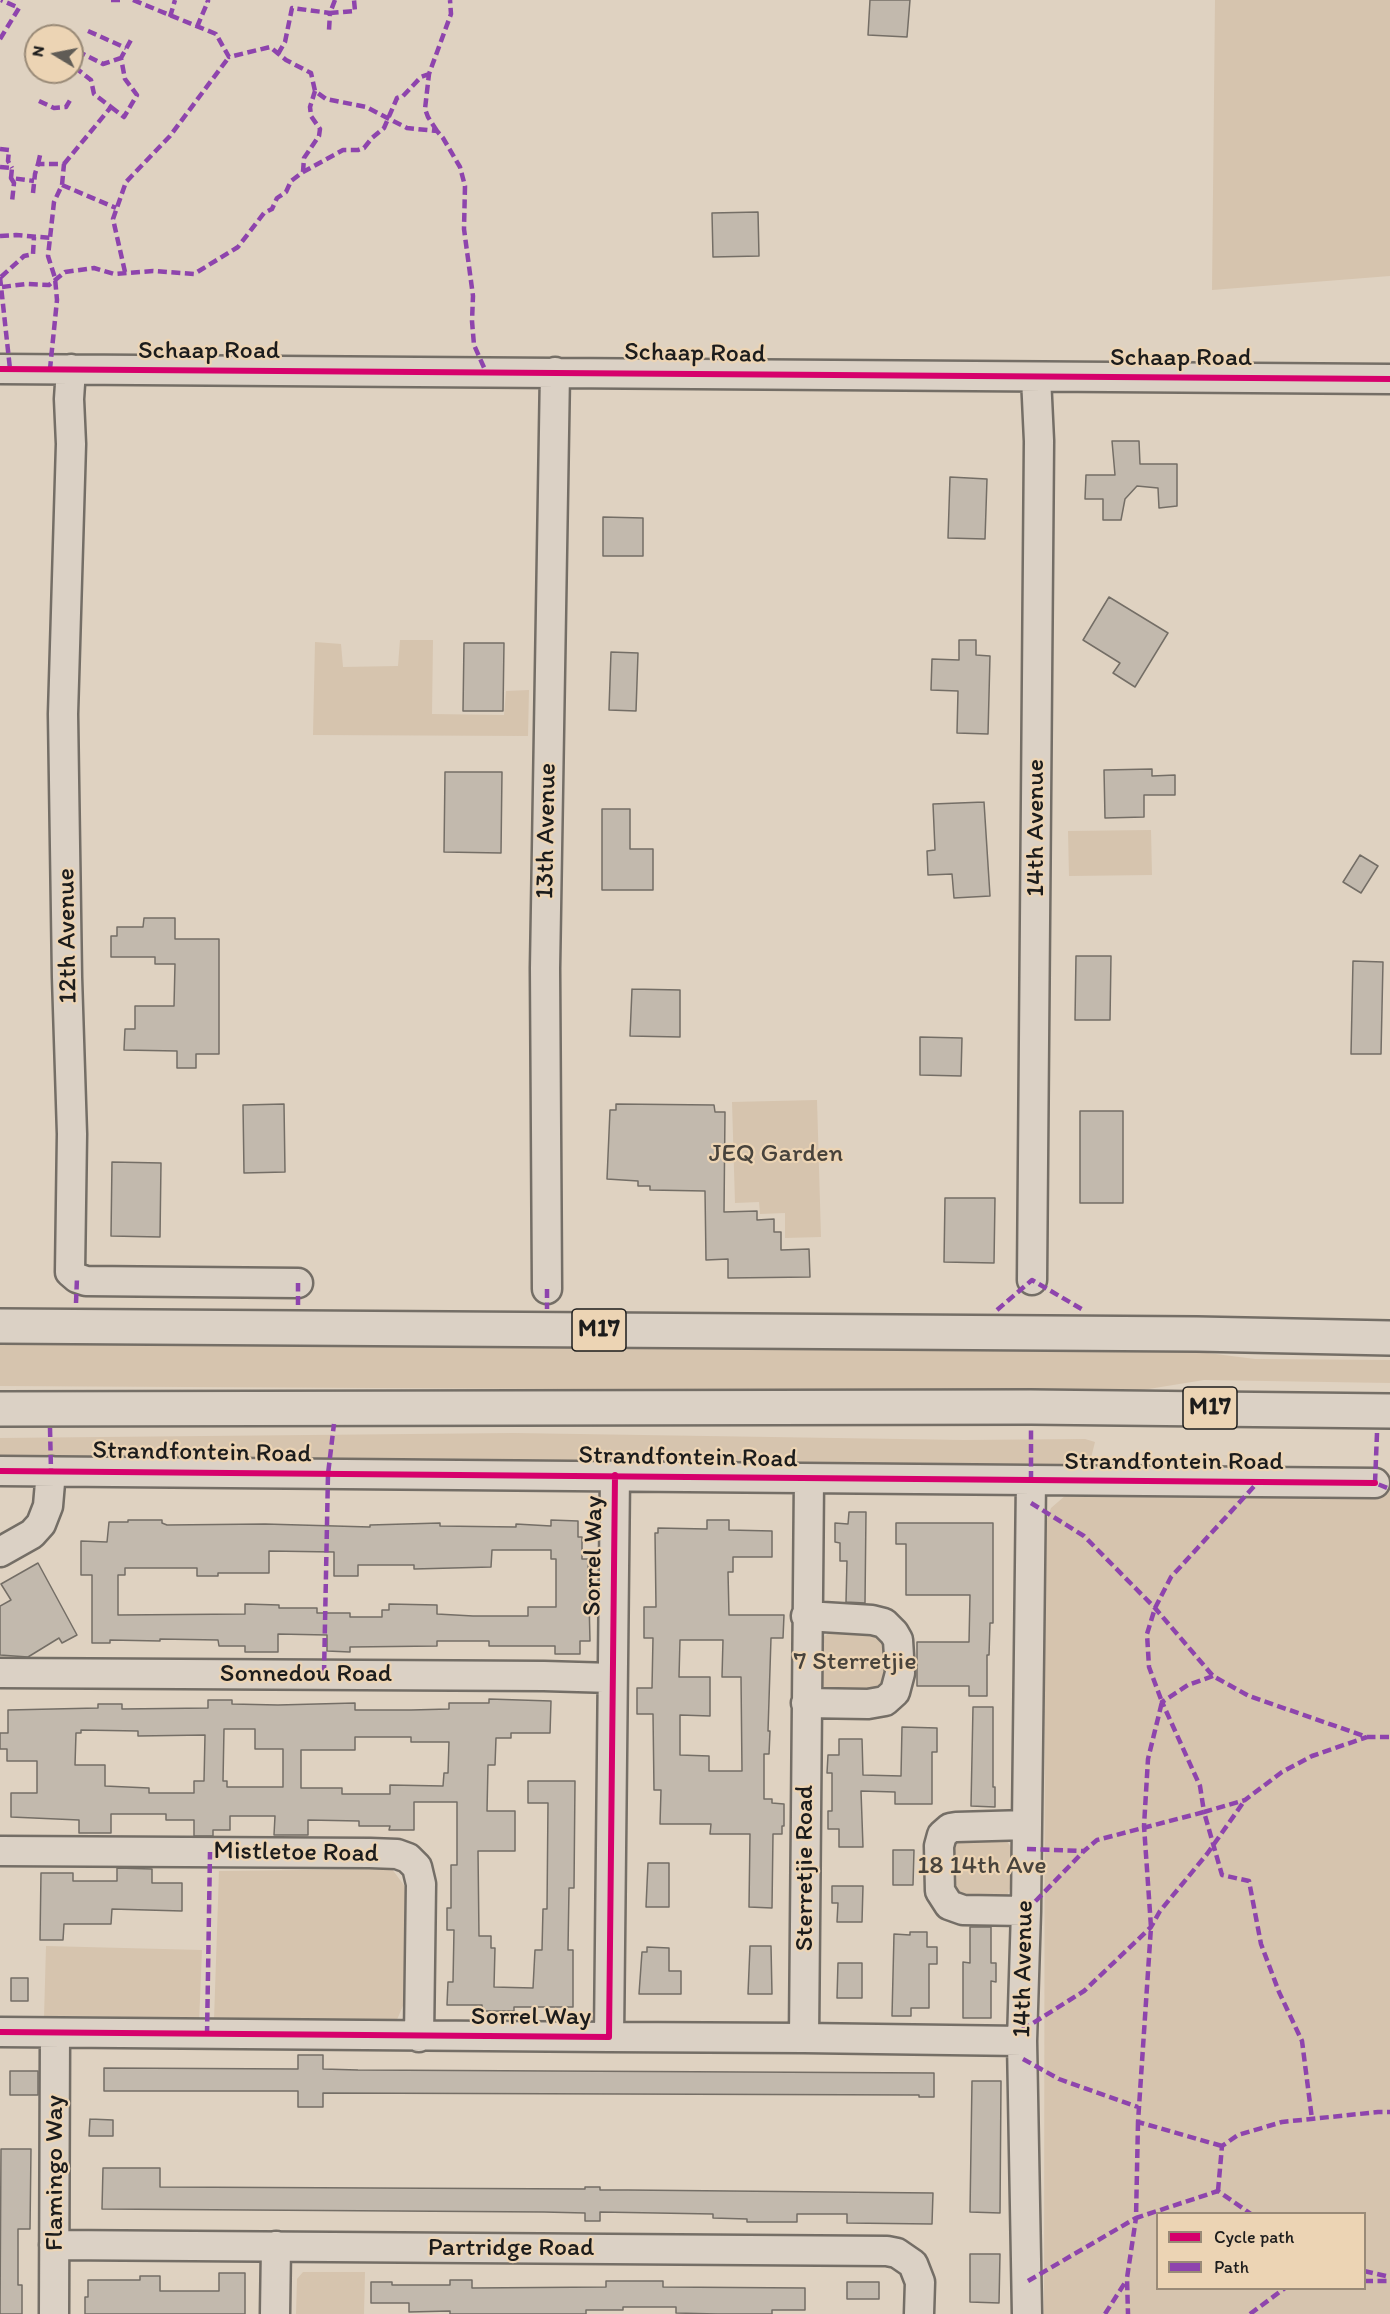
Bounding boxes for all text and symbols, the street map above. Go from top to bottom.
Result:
north arrow [24,24,84,84]
text: N [27,44,48,58]
street label: Schaap Road [138,335,280,367]
street label: Schaap Road [624,337,766,371]
street label: Schaap Road [1110,342,1252,374]
street label: 14th Avenue [1020,759,1052,897]
street label: 13th Avenue [530,763,564,899]
street label: 12th Avenue [51,868,85,1004]
park label: JEQ Garden [709,1138,843,1170]
road number: M17 [572,1309,626,1351]
road number: M17 [1183,1387,1237,1429]
street label: Strandfontein Road [92,1435,312,1471]
street label: Strandfontein Road [578,1440,798,1476]
street label: Strandfontein Road [1064,1446,1284,1478]
street label: Sorrel Way [577,1496,611,1616]
park label: 7 Sterretjie [793,1646,917,1678]
street label: Sonnedou Road [220,1658,392,1690]
street label: Sterretjie Road [789,1785,821,1951]
street label: Mistletoe Road [213,1836,379,1870]
park label: 18 14th Ave [917,1850,1047,1882]
street label: 14th Avenue [1007,1900,1041,2038]
street label: Sorrel Way [471,2001,591,2033]
street label: Flamingo Way [39,2095,71,2251]
legend [1156,2212,1366,2290]
text: Cycle path [1214,2226,1294,2248]
street label: Partridge Road [428,2232,594,2264]
text: Path [1214,2256,1249,2278]

